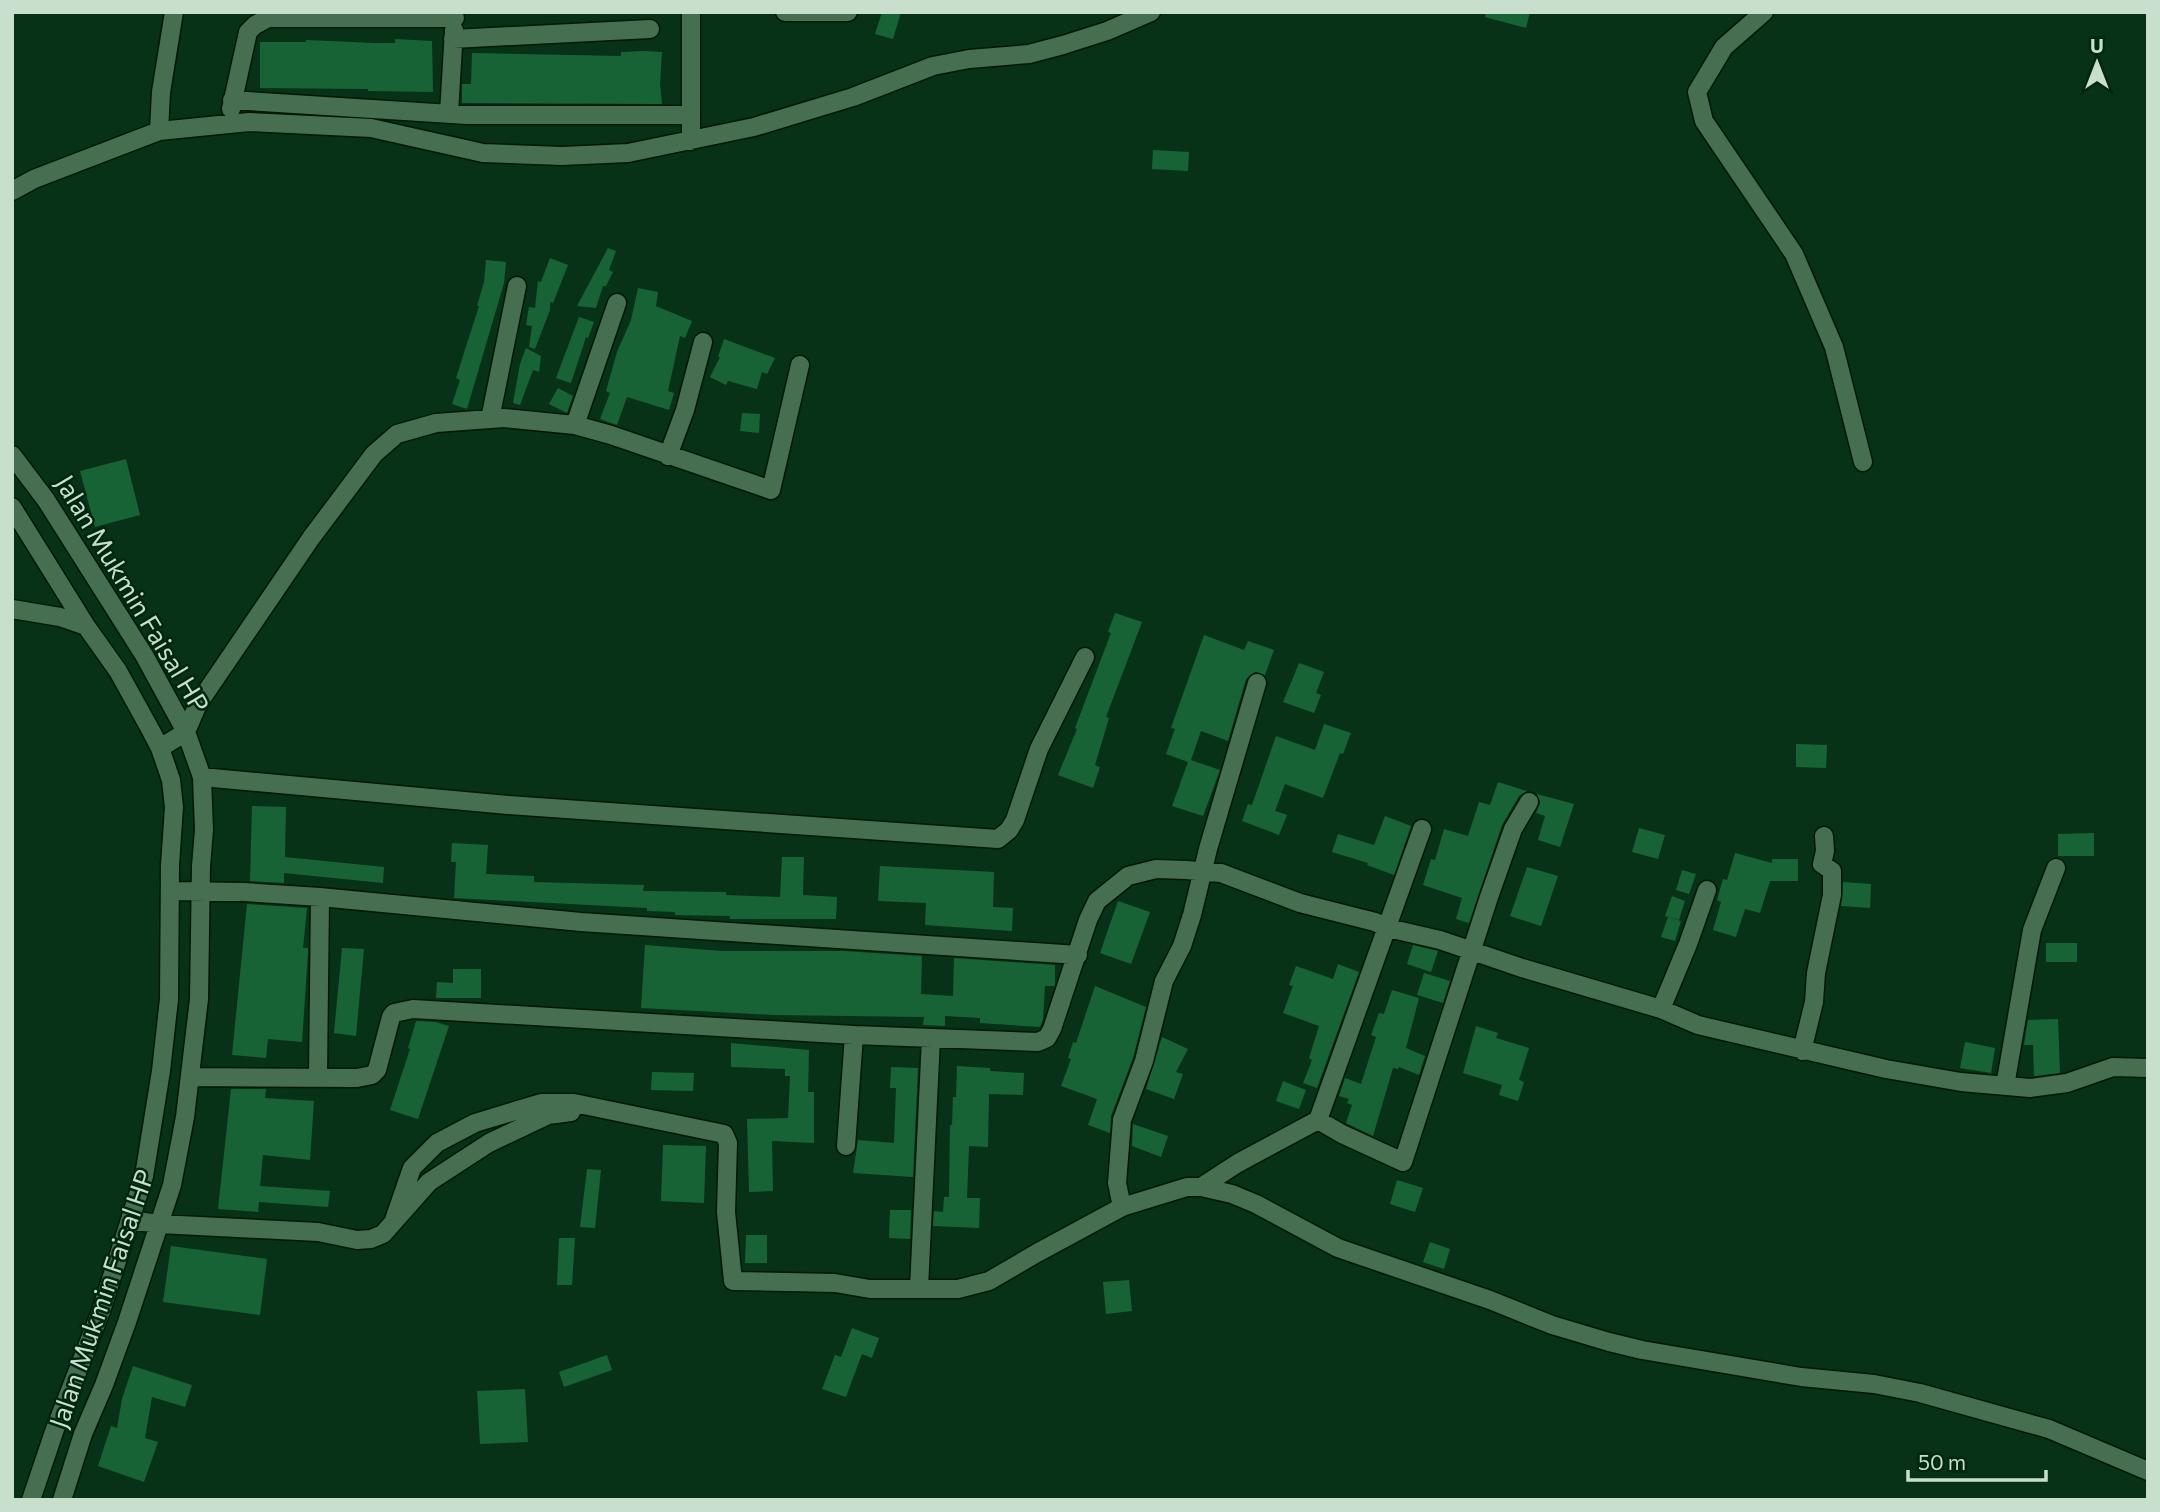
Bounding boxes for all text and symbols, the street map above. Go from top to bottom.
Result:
north arrow [2062,28,2132,98]
text: U [2090,34,2104,57]
street label: Jalan Mukmin Faisal HP [50,469,216,718]
street label: Jalan Mukmin Faisal HP [42,1165,159,1432]
scale bar [1908,1438,2046,1482]
text: 50 m [1918,1449,1966,1474]

